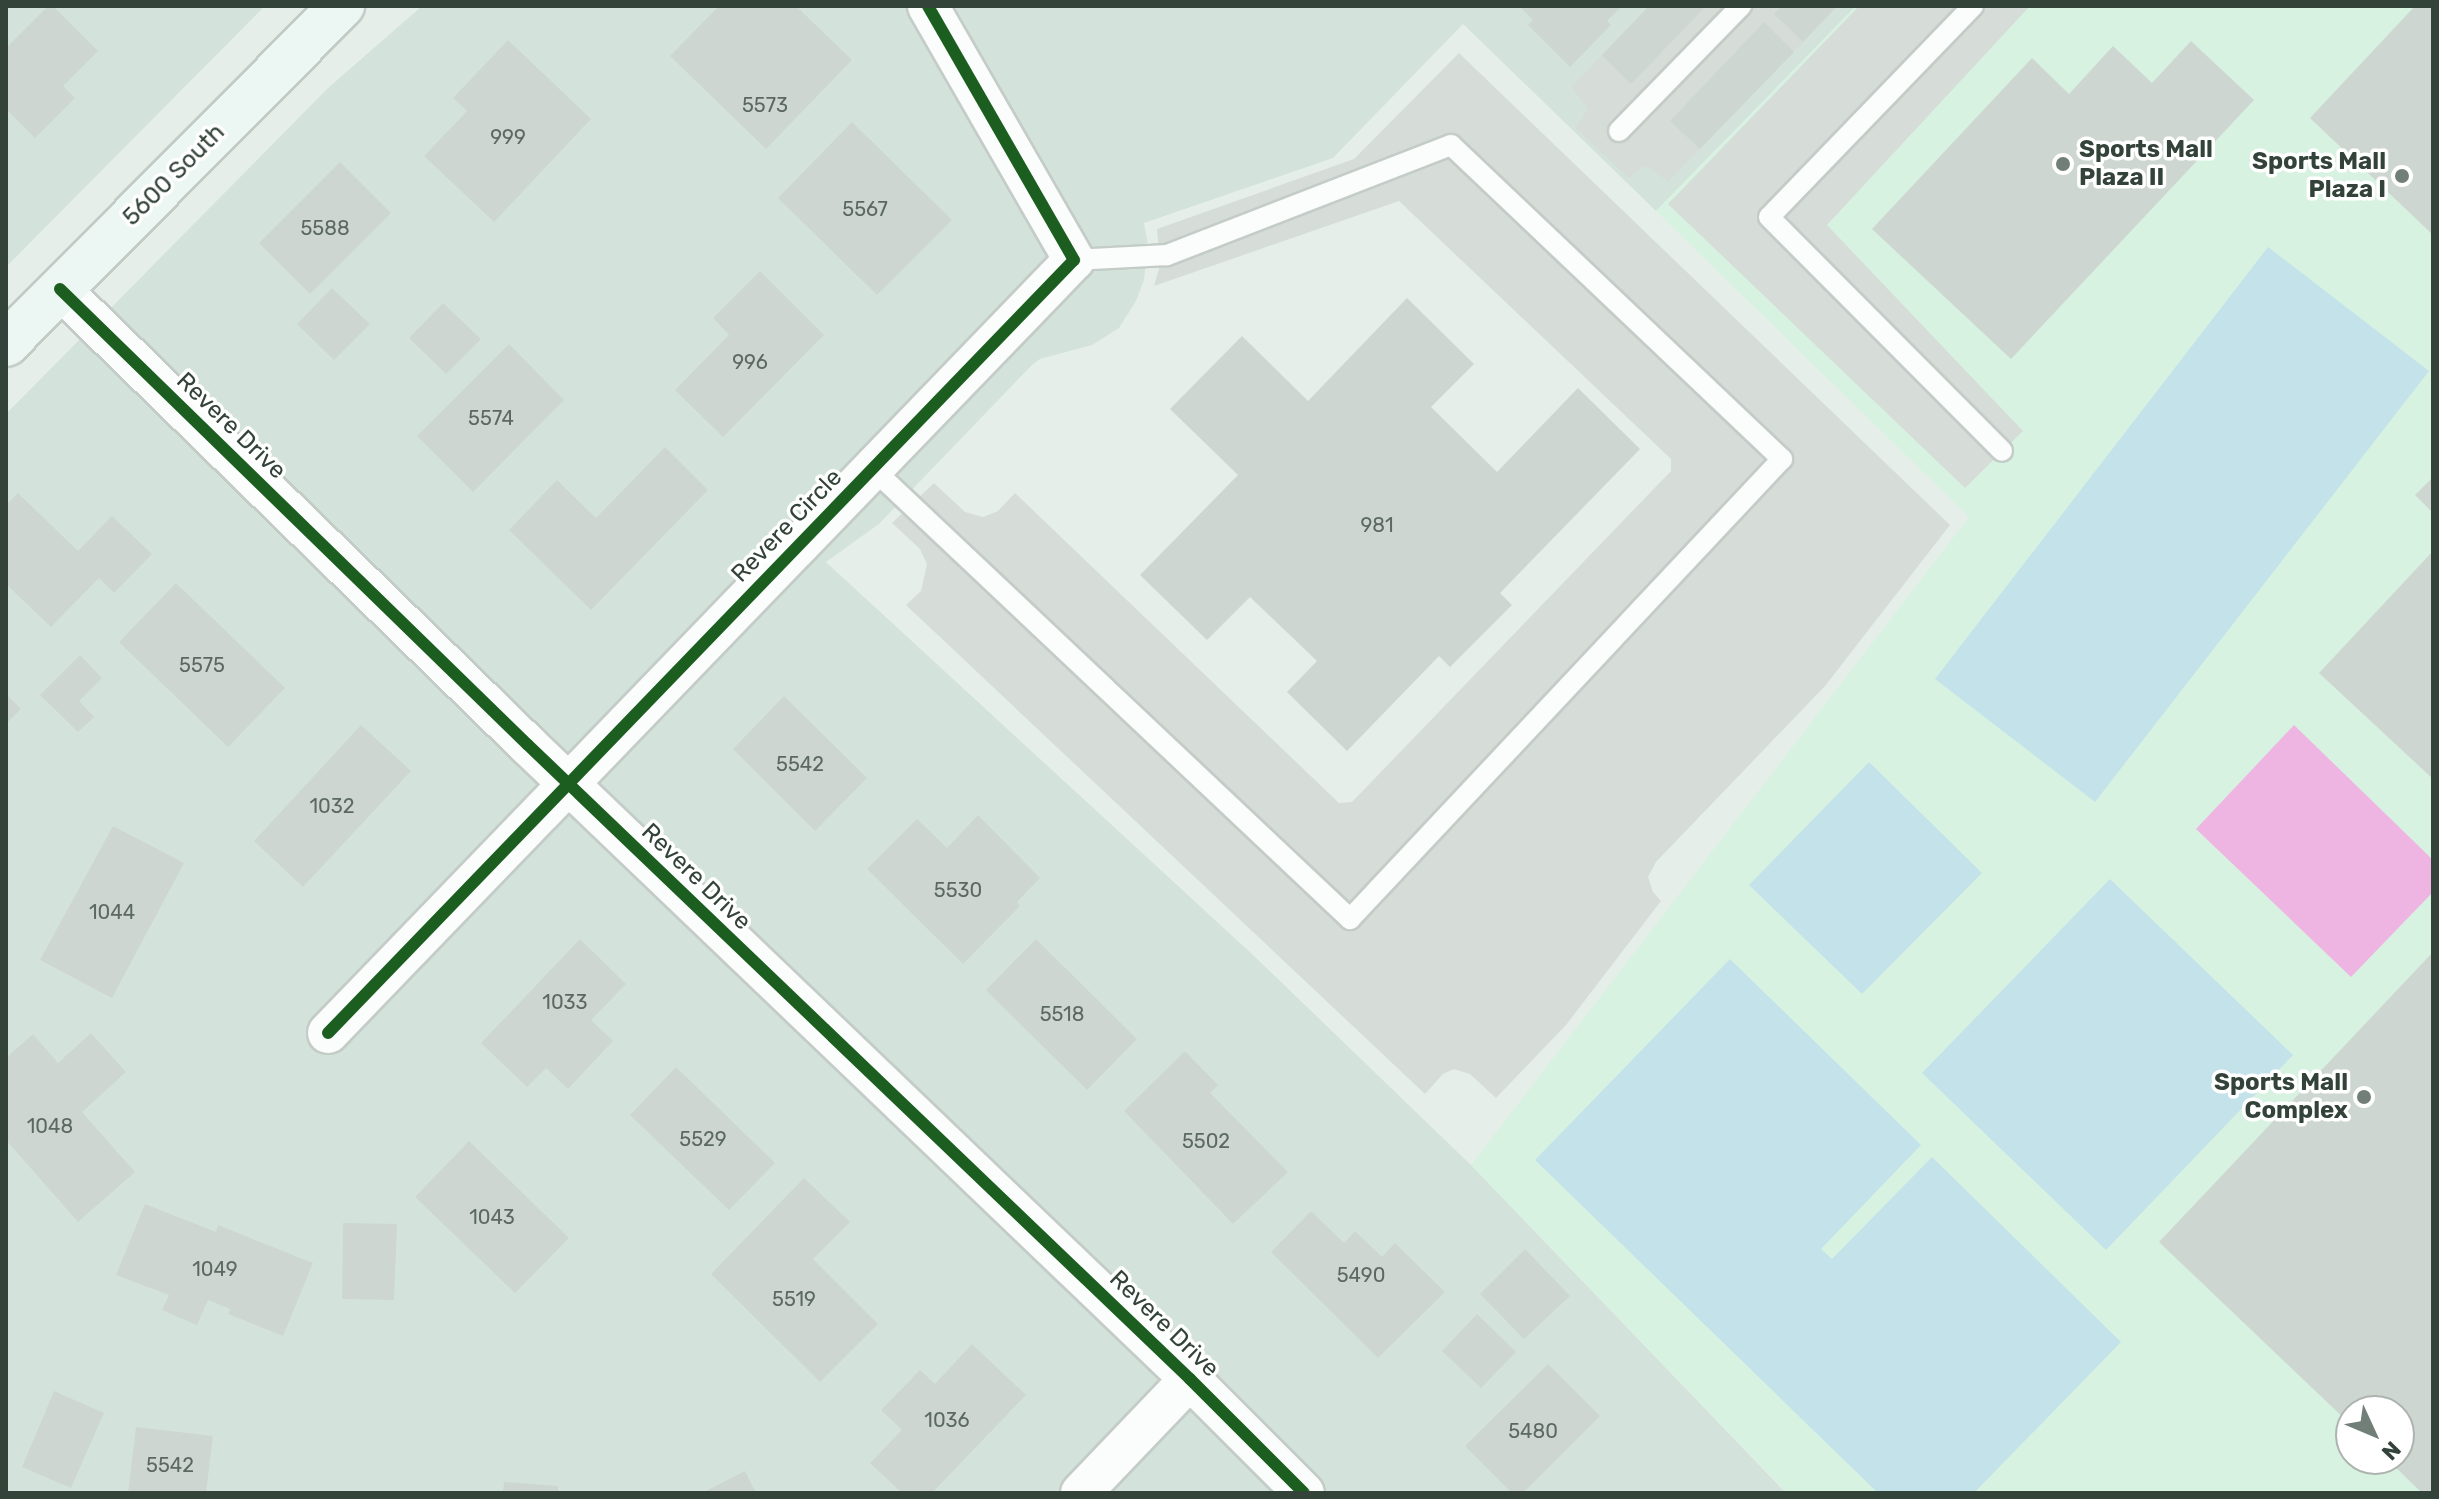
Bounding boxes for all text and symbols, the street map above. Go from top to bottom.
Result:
house number: 5573 [742,93,788,117]
street label: 5600 South [117,118,231,232]
house number: 999 [490,125,526,149]
place label: Sports Mall Plaza II [2079,136,2213,192]
place label: Sports Mall Plaza I [2252,148,2386,204]
marker: Sports Mall Plaza II [2054,155,2072,173]
marker: Sports Mall Plaza I [2393,167,2411,185]
house number: 5567 [842,197,888,221]
house number: 5588 [300,216,350,240]
house number: 996 [732,350,768,374]
street label: Revere Drive [170,367,292,485]
house number: 5574 [468,406,514,430]
street label: Revere Circle [726,463,848,589]
house number: 981 [1360,513,1394,537]
house number: 5575 [179,653,225,677]
house number: 5542 [776,752,824,776]
house number: 1032 [309,794,355,818]
street label: Revere Drive [635,818,757,936]
house number: 5530 [934,878,982,902]
house number: 1044 [89,900,135,924]
house number: 1033 [542,990,588,1014]
house number: 5518 [1040,1002,1084,1026]
place label: Sports Mall Complex [2214,1069,2348,1125]
marker: Sports Mall Complex [2355,1088,2373,1106]
house number: 1048 [27,1114,73,1138]
house number: 5529 [679,1127,727,1151]
house number: 5502 [1182,1129,1230,1153]
house number: 1043 [469,1205,515,1229]
house number: 1049 [192,1257,238,1281]
house number: 5490 [1337,1263,1385,1287]
street label: Revere Drive [1103,1265,1225,1383]
house number: 5519 [772,1287,816,1311]
north arrow [2335,1395,2415,1475]
house number: 1036 [924,1408,970,1432]
house number: 5480 [1508,1419,1558,1443]
text: N [2376,1436,2406,1466]
house number: 5542 [146,1453,194,1477]

